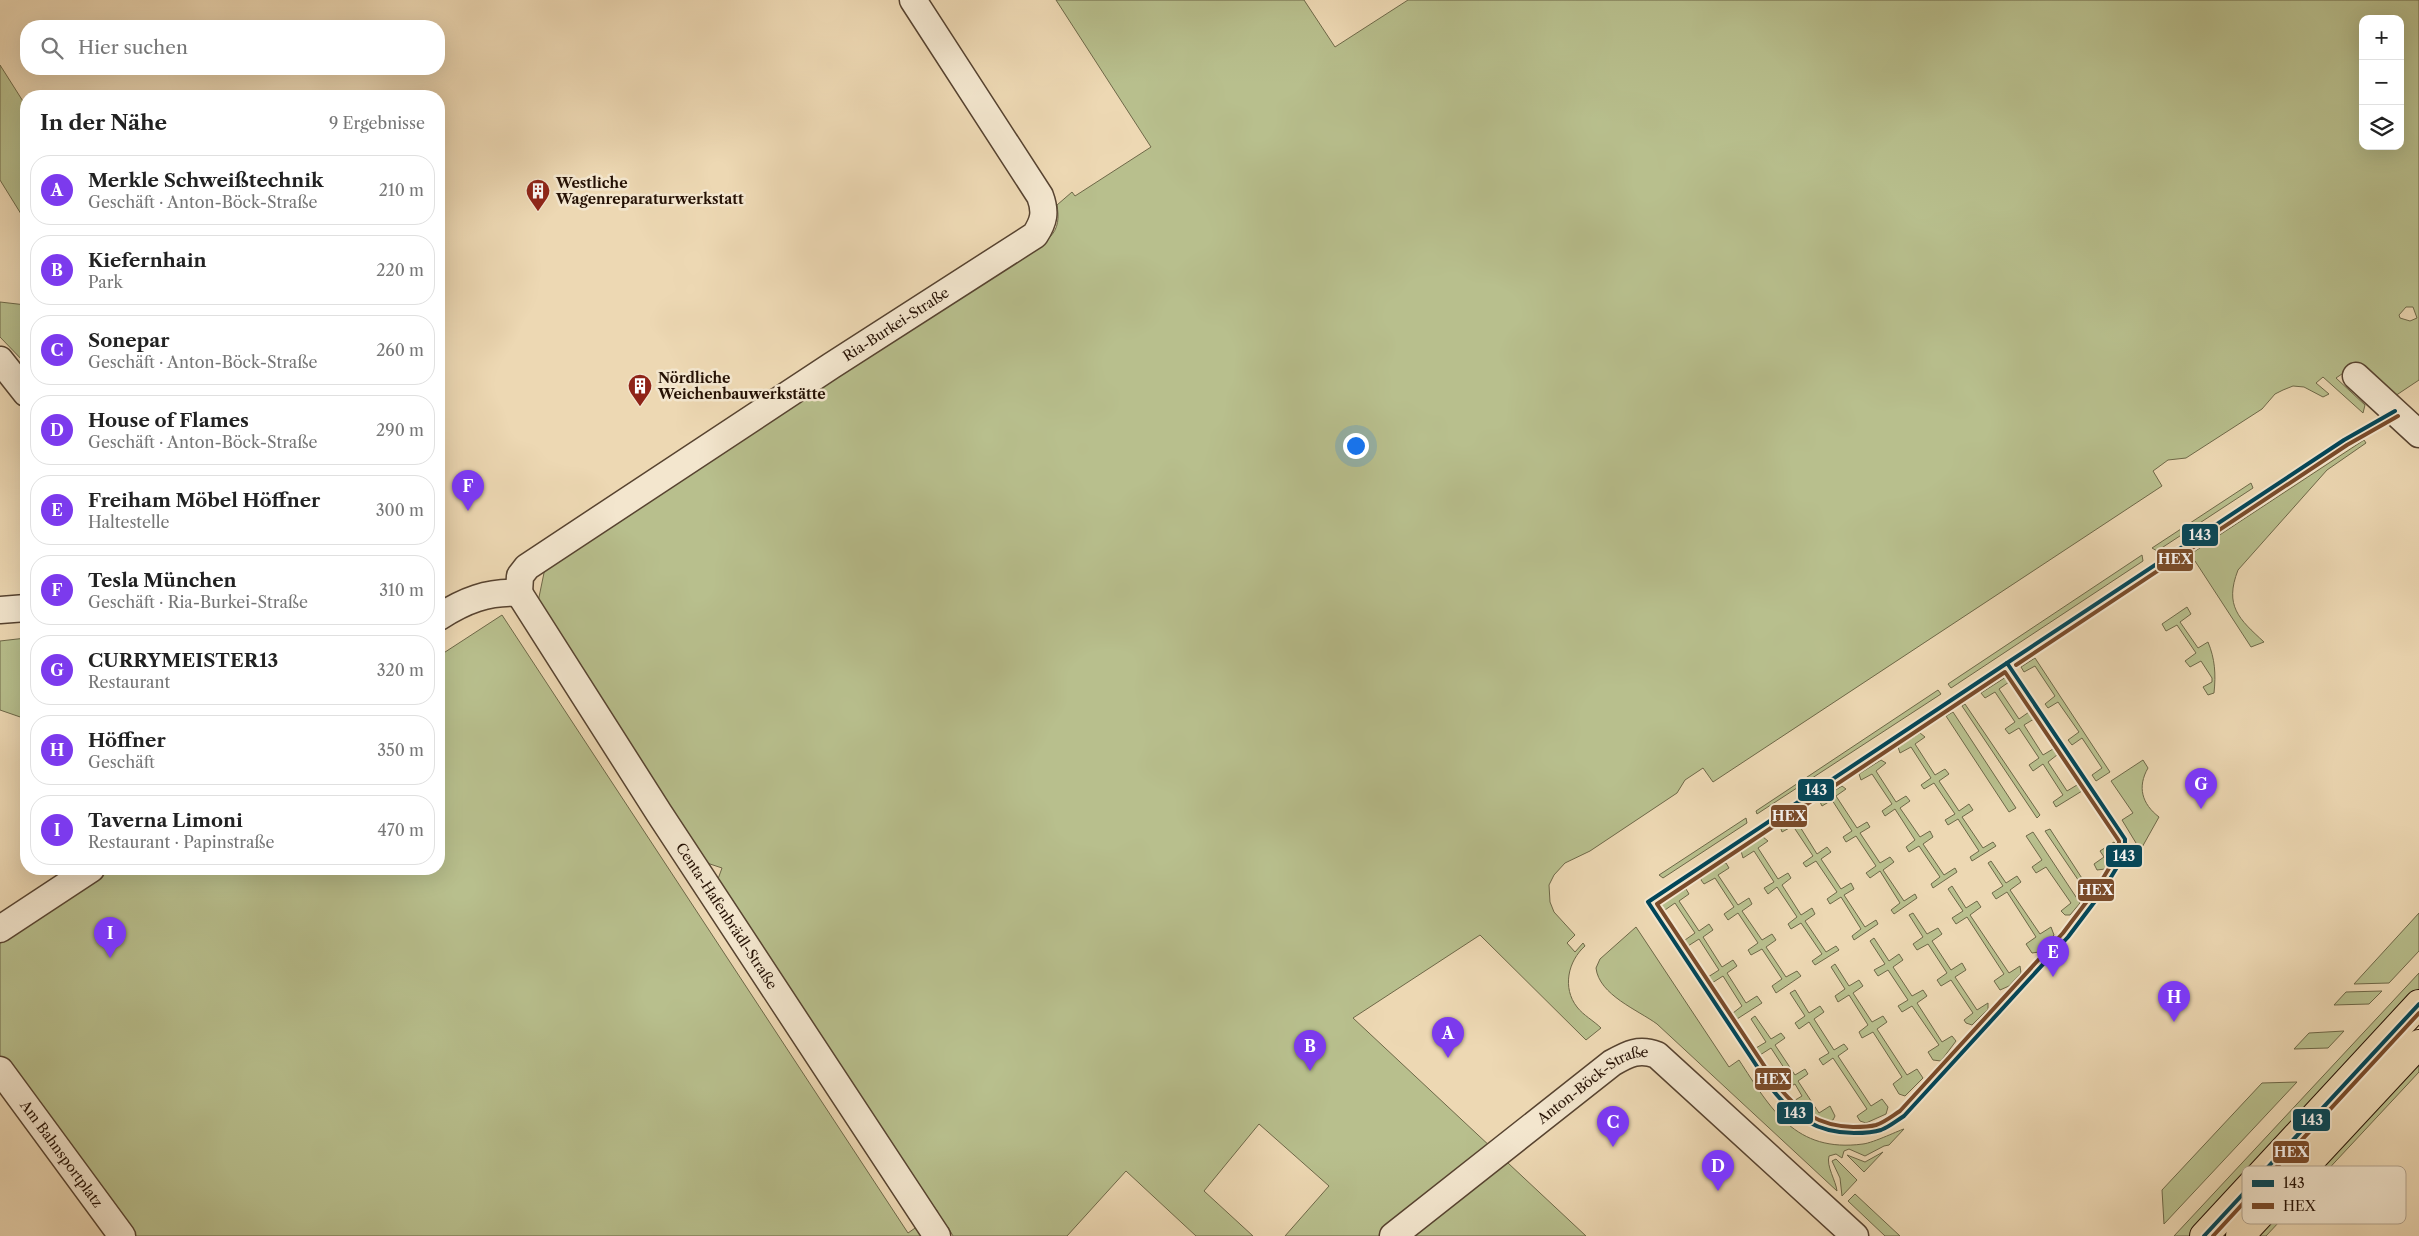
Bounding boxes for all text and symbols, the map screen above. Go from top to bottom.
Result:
map controls [2359,15,2404,150]
button: + [2359,15,2404,60]
search box [20,20,445,75]
icon: search [38,34,66,62]
text: Hier suchen [78,36,188,59]
button: − [2359,60,2404,105]
button: layers [2359,105,2404,150]
text: In der Nähe [40,110,167,135]
text: 9 Ergebnisse [329,113,425,133]
text: Merkle Schweißtechnik [88,169,324,192]
place label: Westliche Wagenreparaturwerkstatt [555,174,744,208]
building icon: Westliche Wagenreparaturwerkstatt [525,178,551,212]
text: A [51,180,63,200]
text: 210 m [379,180,424,200]
text: Geschäft · Anton-Böck-Straße [88,192,317,212]
text: Kiefernhain [88,249,206,272]
text: B [51,260,63,280]
text: 220 m [376,260,424,280]
text: Park [88,272,123,292]
street label: Ria-Burkei-Straße [839,284,953,365]
text: Sonepar [88,329,170,352]
text: C [51,340,63,360]
text: 260 m [376,340,424,360]
text: Geschäft · Anton-Böck-Straße [88,352,317,372]
place label: Nördliche Weichenbauwerkstätte [657,369,826,403]
building icon: Nördliche Weichenbauwerkstätte [627,373,653,407]
text: House of Flames [88,409,249,432]
text: D [50,420,64,440]
text: 290 m [376,420,424,440]
text: Geschäft · Anton-Böck-Straße [88,432,317,452]
your location [1343,433,1369,459]
pin: F [452,470,484,511]
text: Freiham Möbel Höffner [88,489,320,512]
text: E [51,500,63,520]
text: 300 m [376,500,424,520]
text: Haltestelle [88,512,169,532]
line badge: 143 [2181,523,2219,547]
text: 143 [2189,526,2211,544]
line badge: HEX [2156,548,2194,572]
text: HEX [2158,550,2193,568]
text: Tesla München [88,569,237,592]
text: F [52,580,62,600]
text: 310 m [379,580,424,600]
text: Geschäft · Ria-Burkei-Straße [88,592,308,612]
text: CURRYMEISTER13 [88,649,278,672]
text: G [50,660,64,680]
text: 320 m [377,660,424,680]
text: Restaurant [88,672,170,692]
text: Höffner [88,729,166,752]
text: H [50,740,64,760]
text: 350 m [377,740,424,760]
text: Geschäft [88,752,155,772]
pin: G [2185,768,2217,809]
line badge: 143 [1797,778,1835,802]
text: 143 [1805,781,1827,799]
line badge: HEX [1770,804,1808,828]
text: HEX [1772,807,1807,825]
text: Taverna Limoni [88,809,243,832]
text: I [54,820,60,840]
text: 470 m [378,820,424,840]
text: Restaurant · Papinstraße [88,832,274,852]
street label: Centa-Hafenbrädl-Straße [672,839,781,993]
line badge: 143 [2105,844,2143,868]
text: 143 [2113,847,2135,865]
line badge: HEX [2077,878,2115,902]
text: HEX [2079,881,2114,899]
pin: I [94,917,126,958]
pin: E [2037,936,2069,977]
pin: H [2158,981,2190,1022]
pin: A [1432,1017,1464,1058]
pin: B [1294,1030,1326,1071]
street label: Anton-Böck-Straße [1533,1043,1649,1128]
line badge: HEX [1754,1067,1792,1091]
text: HEX [1756,1070,1791,1088]
street label: Am Bahnsportplatz [16,1096,107,1211]
line badge: 143 [1776,1101,1814,1125]
text: 143 [1784,1104,1806,1122]
pin: C [1597,1106,1629,1147]
line badge: 143 [2292,1108,2331,1132]
text: 143 [2301,1111,2323,1129]
line badge: HEX [2272,1140,2310,1164]
text: HEX [2274,1143,2309,1161]
pin: D [1702,1150,1734,1191]
legend [2242,1166,2406,1224]
text: 143 [2283,1174,2305,1192]
text: HEX [2283,1197,2317,1215]

